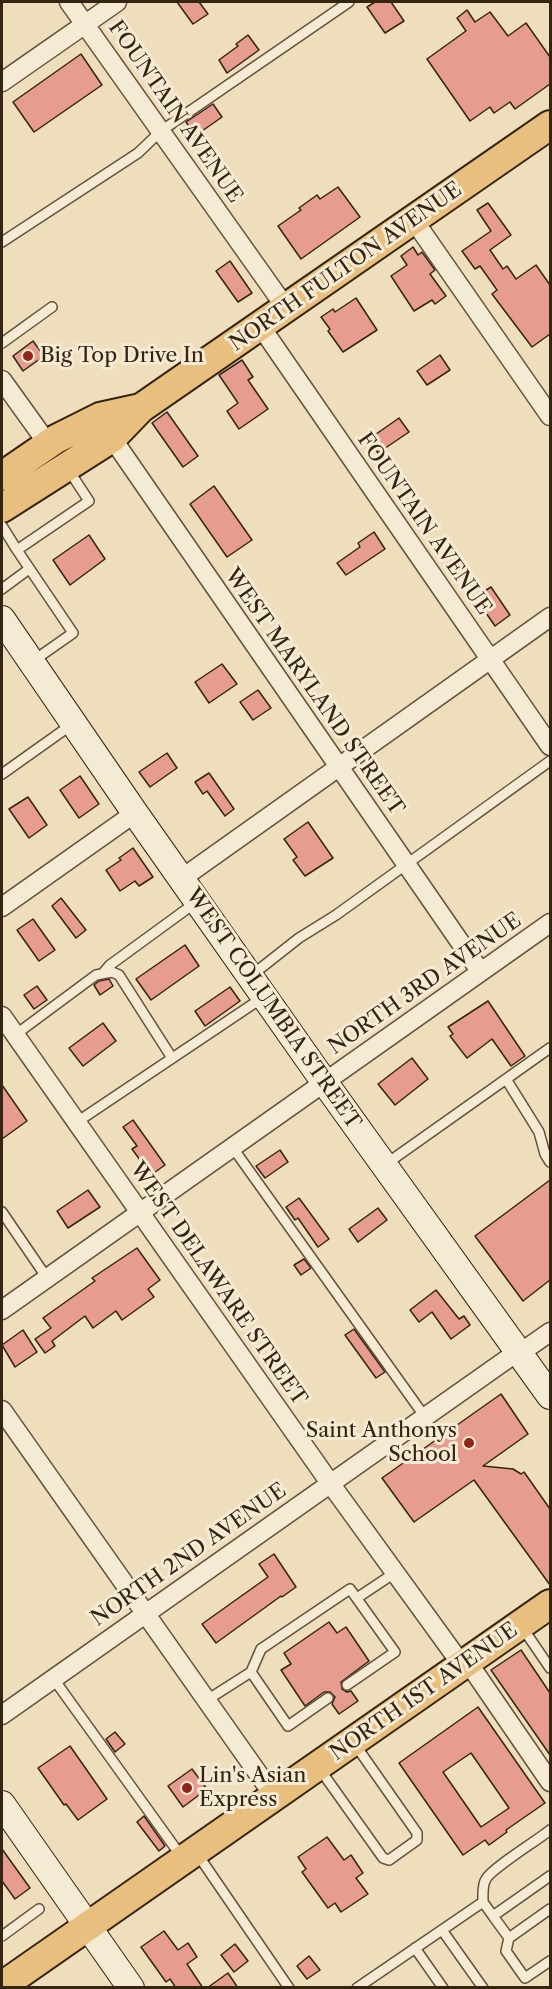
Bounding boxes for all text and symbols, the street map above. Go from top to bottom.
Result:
street label: FOUNTAIN AVENUE [103,16,247,208]
street label: NORTH FULTON AVENUE [225,177,467,357]
place label: Big Top Drive In [40,343,204,369]
marker: Big Top Drive In [21,349,35,363]
street label: FOUNTAIN AVENUE [352,428,496,620]
street label: WEST MARYLAND STREET [219,564,409,820]
street label: WEST COLUMBIA STREET [180,884,366,1134]
street label: NORTH 3RD AVENUE [324,908,526,1060]
street label: WEST DELAWARE STREET [124,1158,312,1410]
place label: Saint Anthonys School [306,1418,457,1468]
marker: Saint Anthonys School [462,1436,476,1450]
street label: NORTH 2ND AVENUE [87,1478,291,1632]
street label: NORTH 1ST AVENUE [325,1618,523,1766]
place label: Lin's Asian Express [199,1763,306,1813]
marker: Lin's Asian Express [180,1781,194,1795]

